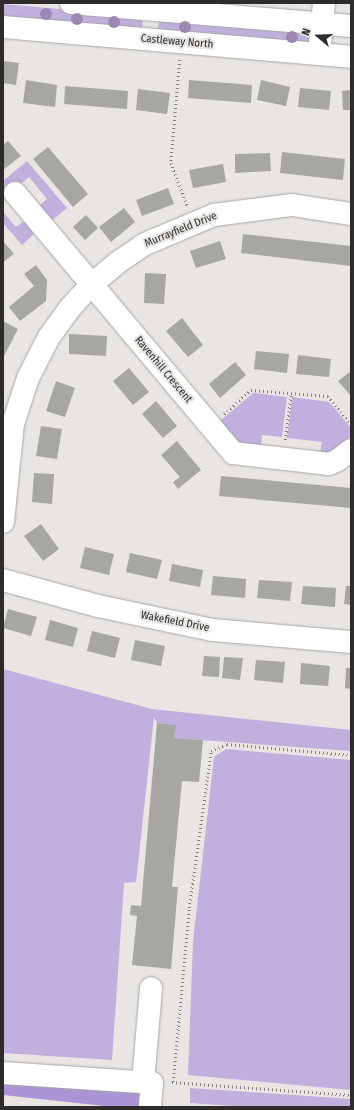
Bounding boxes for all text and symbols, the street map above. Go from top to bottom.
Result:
north arrow [298,16,338,56]
text: N [299,27,313,37]
street label: Castleway North [140,32,214,52]
street label: Murrayfield Drive [143,209,219,251]
street label: Ravenhill Crescent [131,334,195,406]
street label: Wakefield Drive [140,609,210,635]

